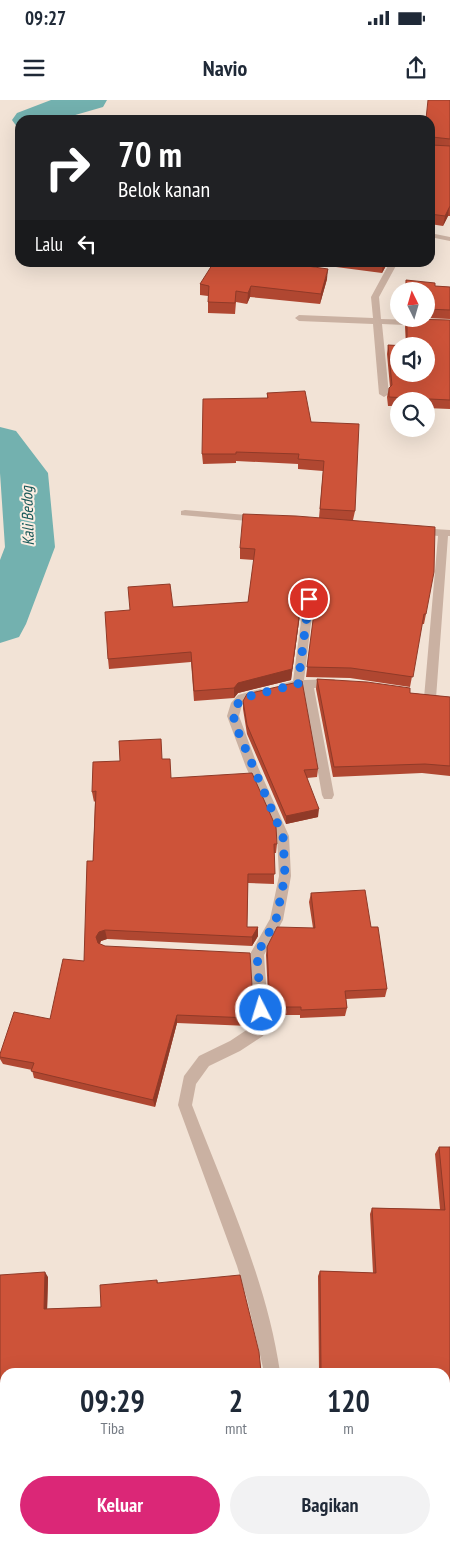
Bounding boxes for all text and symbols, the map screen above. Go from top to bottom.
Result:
text: 09:27 [25,6,66,30]
icon: menu [20,54,48,82]
text: Navio [203,54,247,82]
icon: share [402,54,430,82]
text: 70 m [118,131,182,177]
icon: right [35,135,100,200]
text: Belok kanan [118,175,210,203]
icon: left [73,230,101,258]
text: Lalu [35,232,63,256]
north arrow [390,282,435,328]
map controls [390,282,435,437]
button: sound [390,337,435,382]
button: search [390,392,435,437]
water label: Kali Bedog [16,485,38,546]
pin [288,578,330,620]
icon: arrive [295,585,323,613]
position arrow [234,983,286,1035]
text: 09:29 [80,1381,145,1420]
text: 2 [229,1381,243,1420]
text: 120 [327,1381,370,1420]
text: Tiba [101,1418,124,1438]
text: mnt [225,1418,247,1438]
text: m [343,1418,354,1438]
button: Keluar [20,1476,220,1534]
button: Bagikan [230,1476,430,1534]

